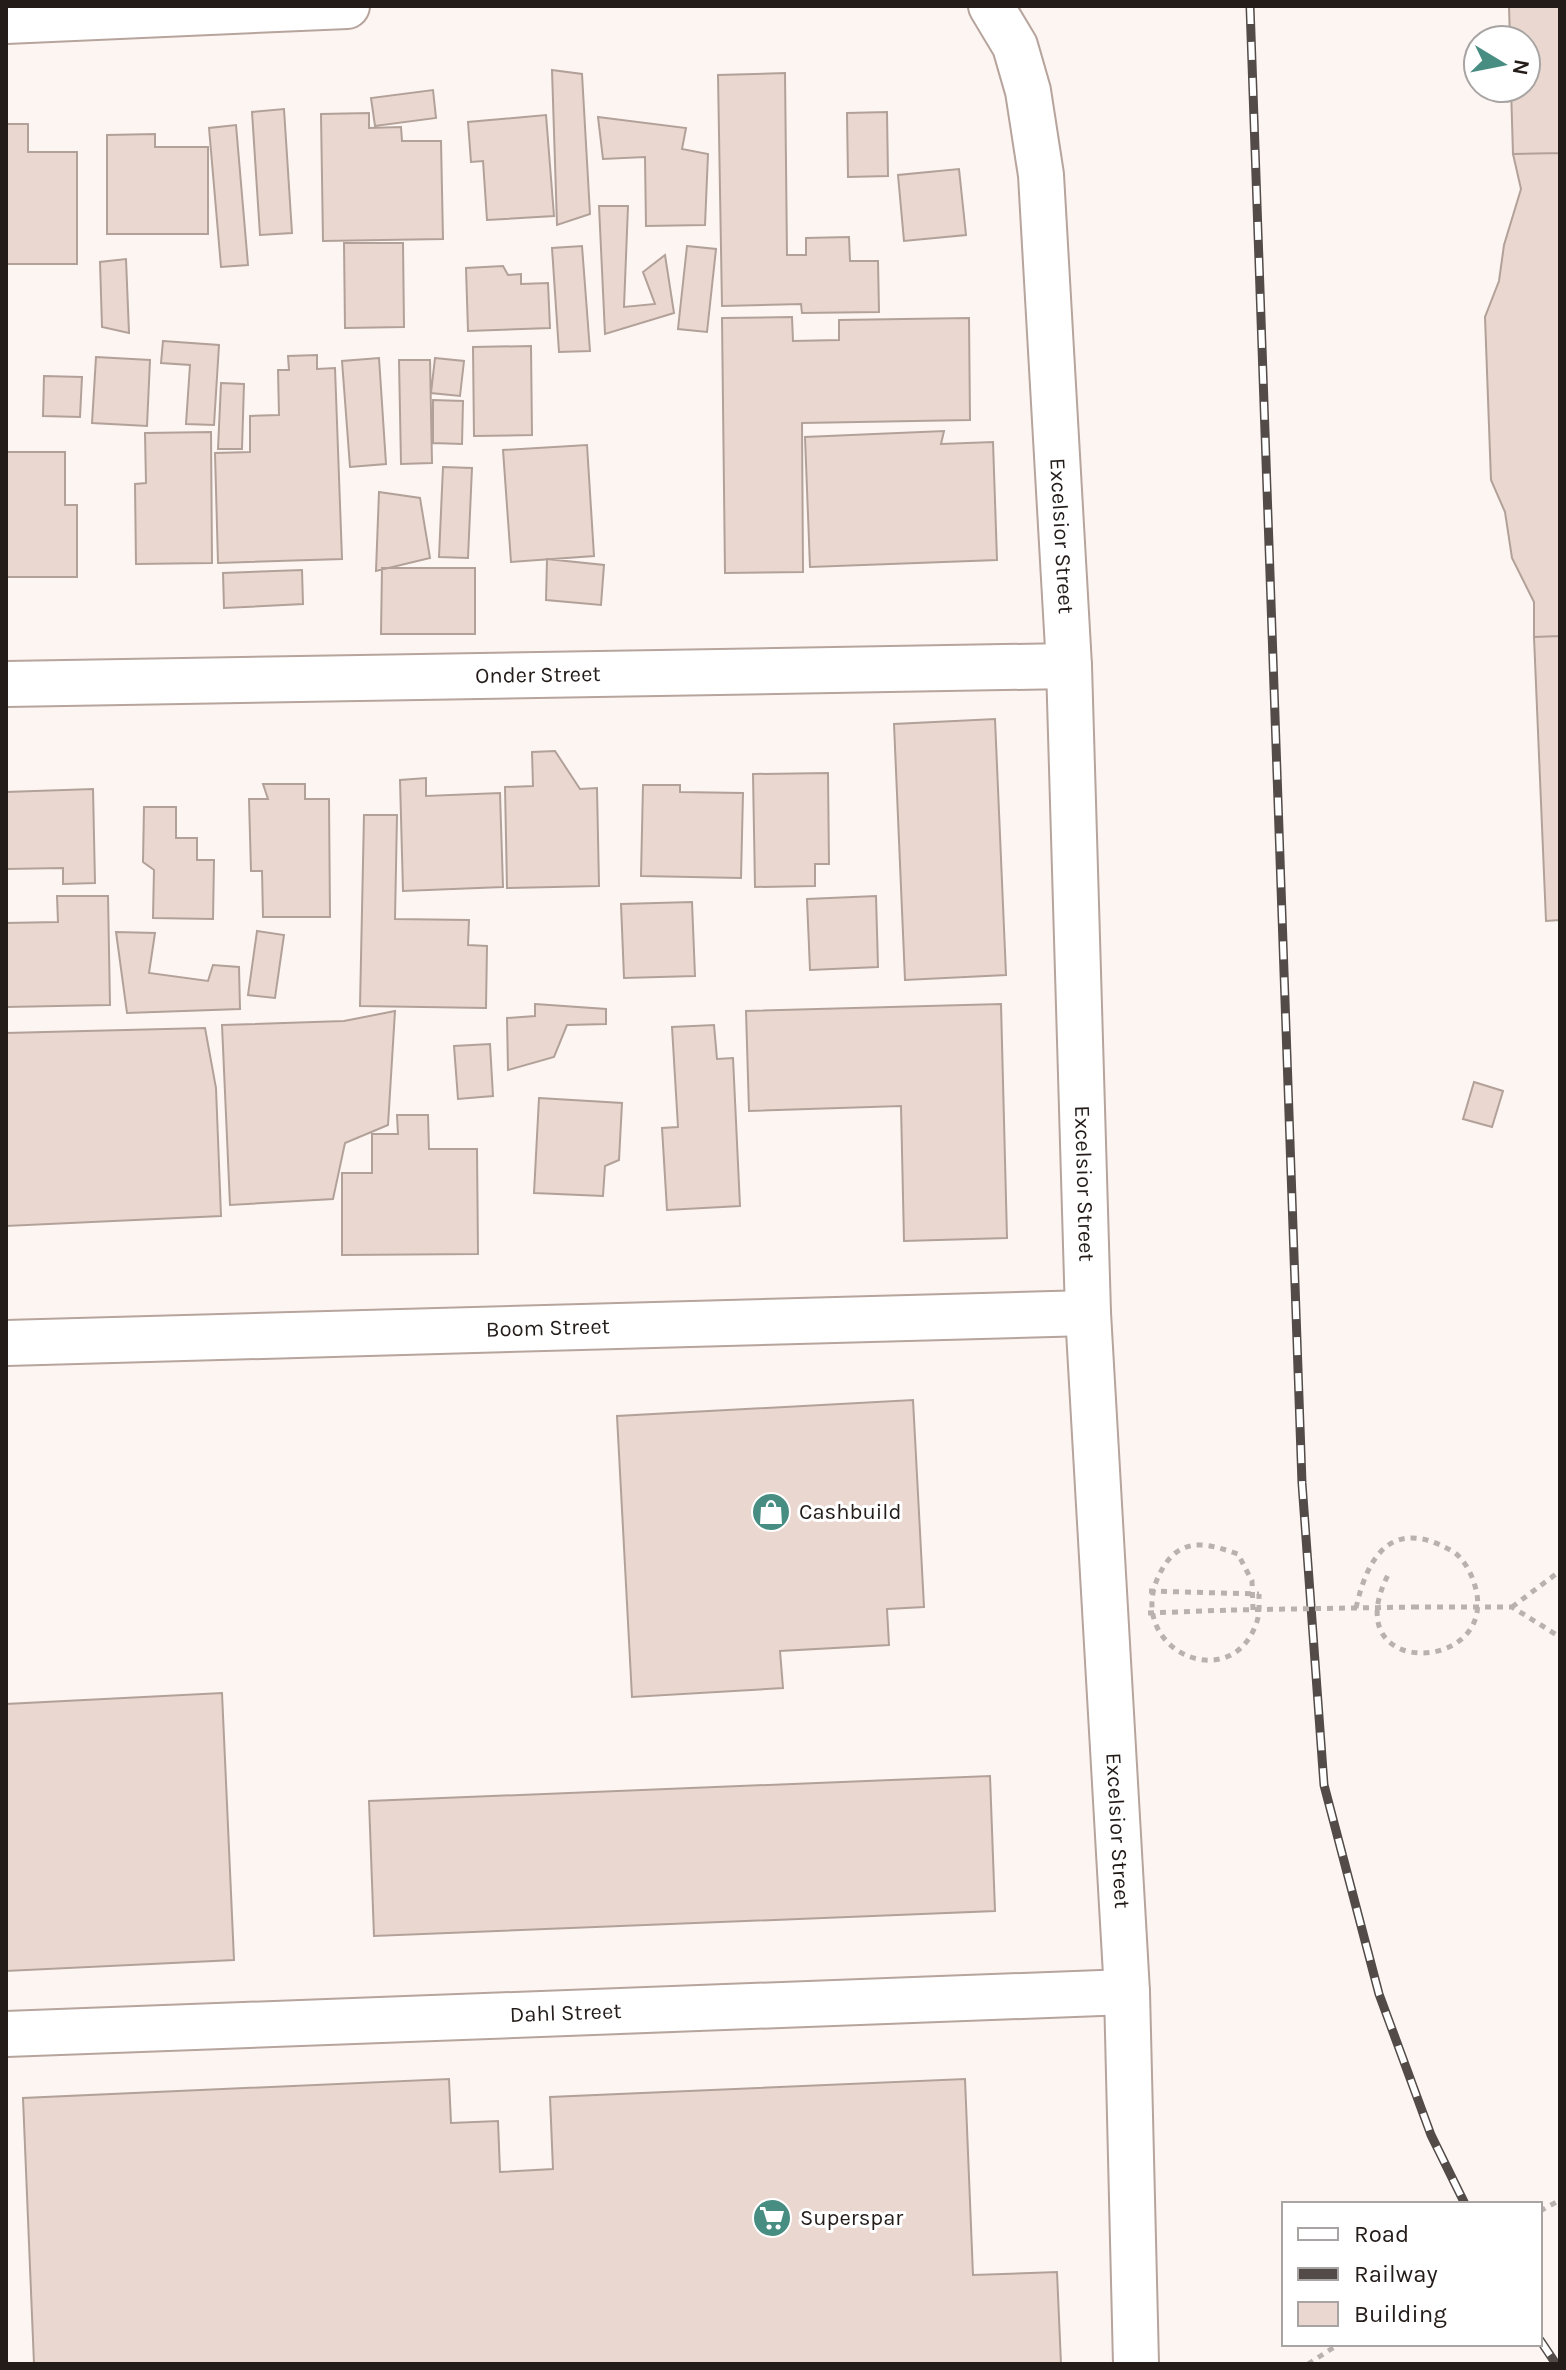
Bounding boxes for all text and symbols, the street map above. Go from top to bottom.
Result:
north arrow [1462,24,1542,104]
text: N [1507,57,1535,77]
street label: Excelsior Street [1044,457,1079,615]
street label: Onder Street [475,661,601,689]
street label: Excelsior Street [1069,1105,1099,1262]
street label: Boom Street [485,1313,610,1343]
shop icon: Cashbuild [750,1491,792,1533]
place label: Cashbuild [799,1499,902,1525]
street label: Excelsior Street [1100,1752,1135,1909]
street label: Dahl Street [509,1998,622,2028]
supermarket icon: Superspar [751,2197,793,2239]
legend [1282,2202,1542,2346]
place label: Superspar [800,2205,903,2231]
text: Road [1354,2220,1409,2248]
text: Railway [1354,2260,1438,2288]
text: Building [1354,2300,1447,2328]

